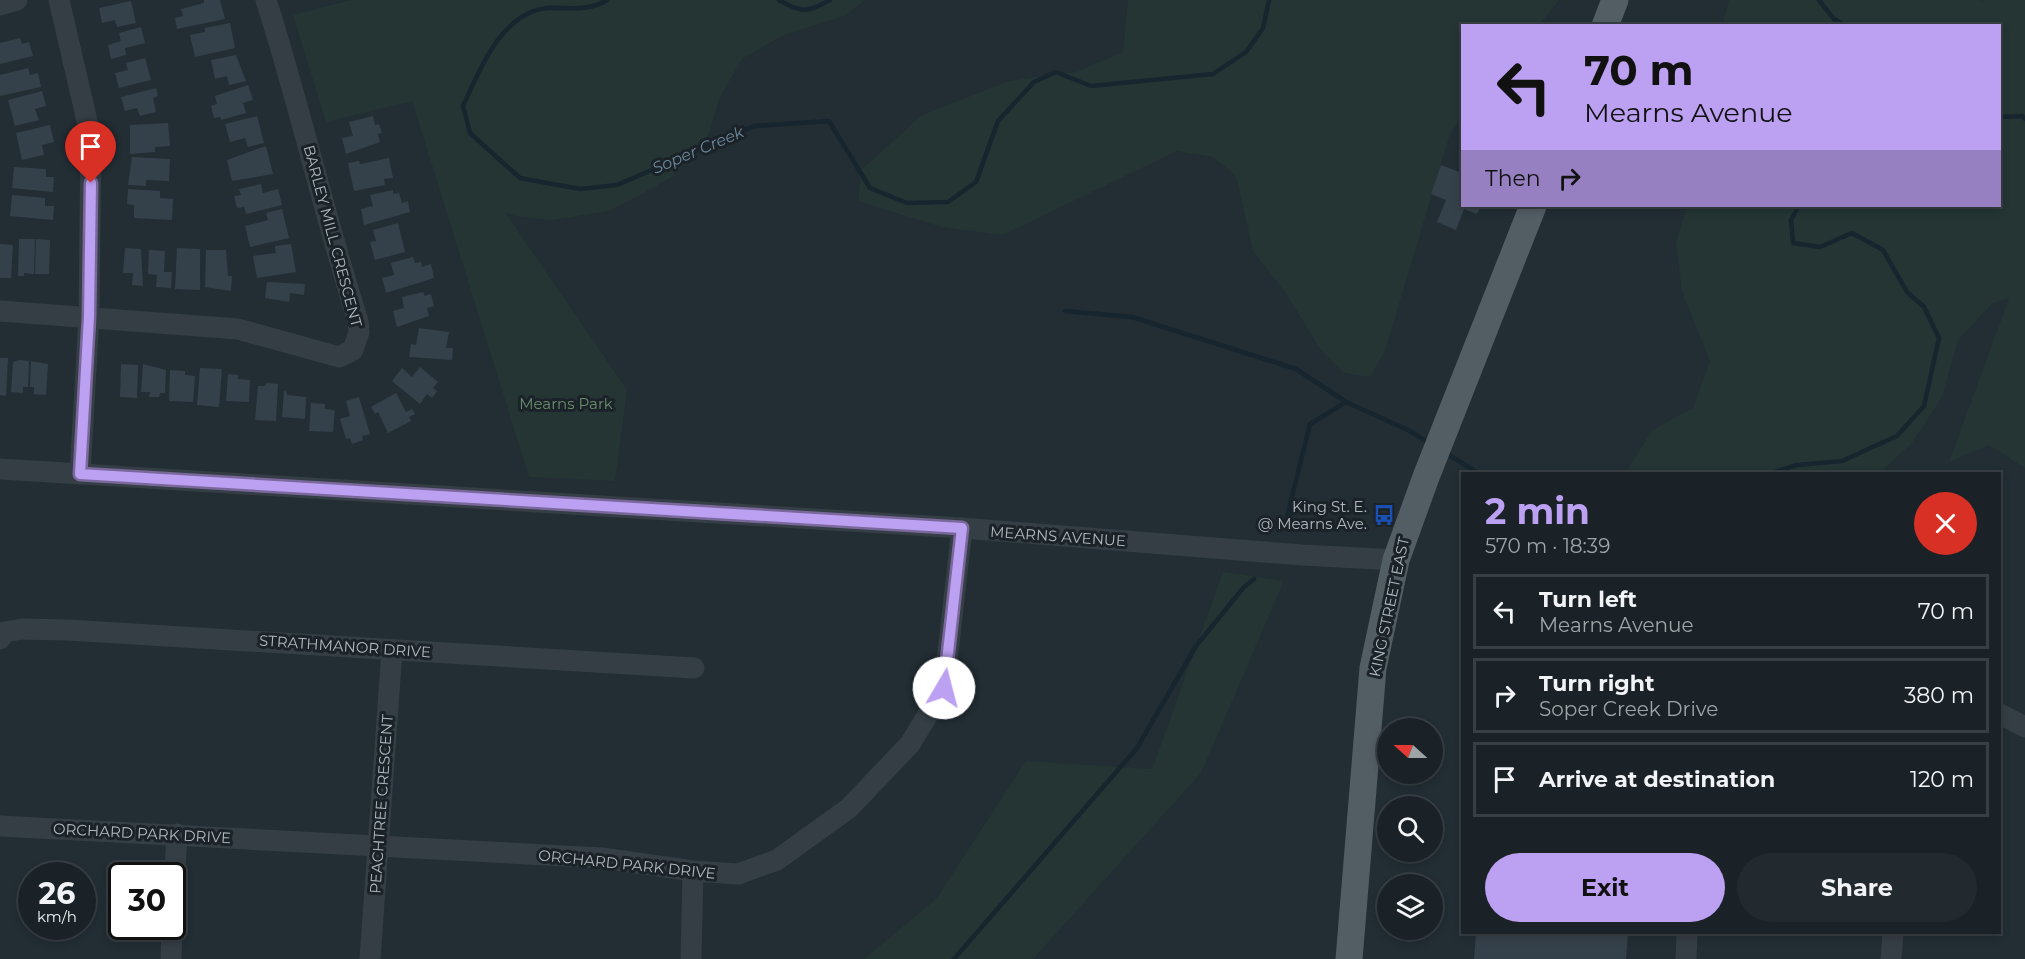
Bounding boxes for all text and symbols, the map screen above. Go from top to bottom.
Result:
text: 70 m [1584,44,1694,96]
icon: left [1485,48,1563,126]
text: Mearns Avenue [1584,96,1793,129]
pin [65,121,116,183]
water label: Soper Creek [649,122,748,178]
icon: arrive [74,130,107,163]
street label: BARLEY MILL CRESCENT [300,143,367,329]
icon: right [1553,162,1586,195]
text: Then [1485,165,1541,192]
park label: Mearns Park [519,394,613,413]
text: 2 min [1485,489,1590,533]
button: close [1914,492,1977,555]
place label: King St. E. @ Mearns Ave. [1258,497,1367,533]
bus stop icon: King St. E. @ Mearns Ave. [1372,503,1396,527]
street label: MEARNS AVENUE [990,522,1126,550]
text: 570 m · 18:39 [1485,534,1610,558]
street label: KING STREET EAST [1365,535,1413,679]
text: Turn left [1539,586,1637,613]
icon: left [1488,595,1521,628]
text: 70 m [1918,598,1974,625]
text: Mearns Avenue [1539,613,1694,637]
street label: STRATHMANOR DRIVE [259,631,431,661]
position arrow [912,656,976,720]
text: Turn right [1539,670,1654,697]
icon: right [1488,679,1521,712]
text: 380 m [1904,682,1974,709]
text: Soper Creek Drive [1539,697,1718,721]
street label: PEACHTREE CRESCENT [365,713,397,894]
north arrow [1377,718,1443,784]
map controls [1377,718,1443,940]
icon: arrive [1488,763,1521,796]
text: Arrive at destination [1539,766,1775,793]
text: 120 m [1910,766,1974,793]
button: search [1377,796,1443,862]
street label: ORCHARD PARK DRIVE [52,819,232,847]
street label: ORCHARD PARK DRIVE [537,845,717,883]
button: Exit [1485,853,1725,922]
button: Share [1737,853,1977,922]
speed limit sign: 30 [108,862,186,940]
button: layers [1377,874,1443,940]
text: 26 [39,875,75,912]
text: km/h [37,907,77,926]

